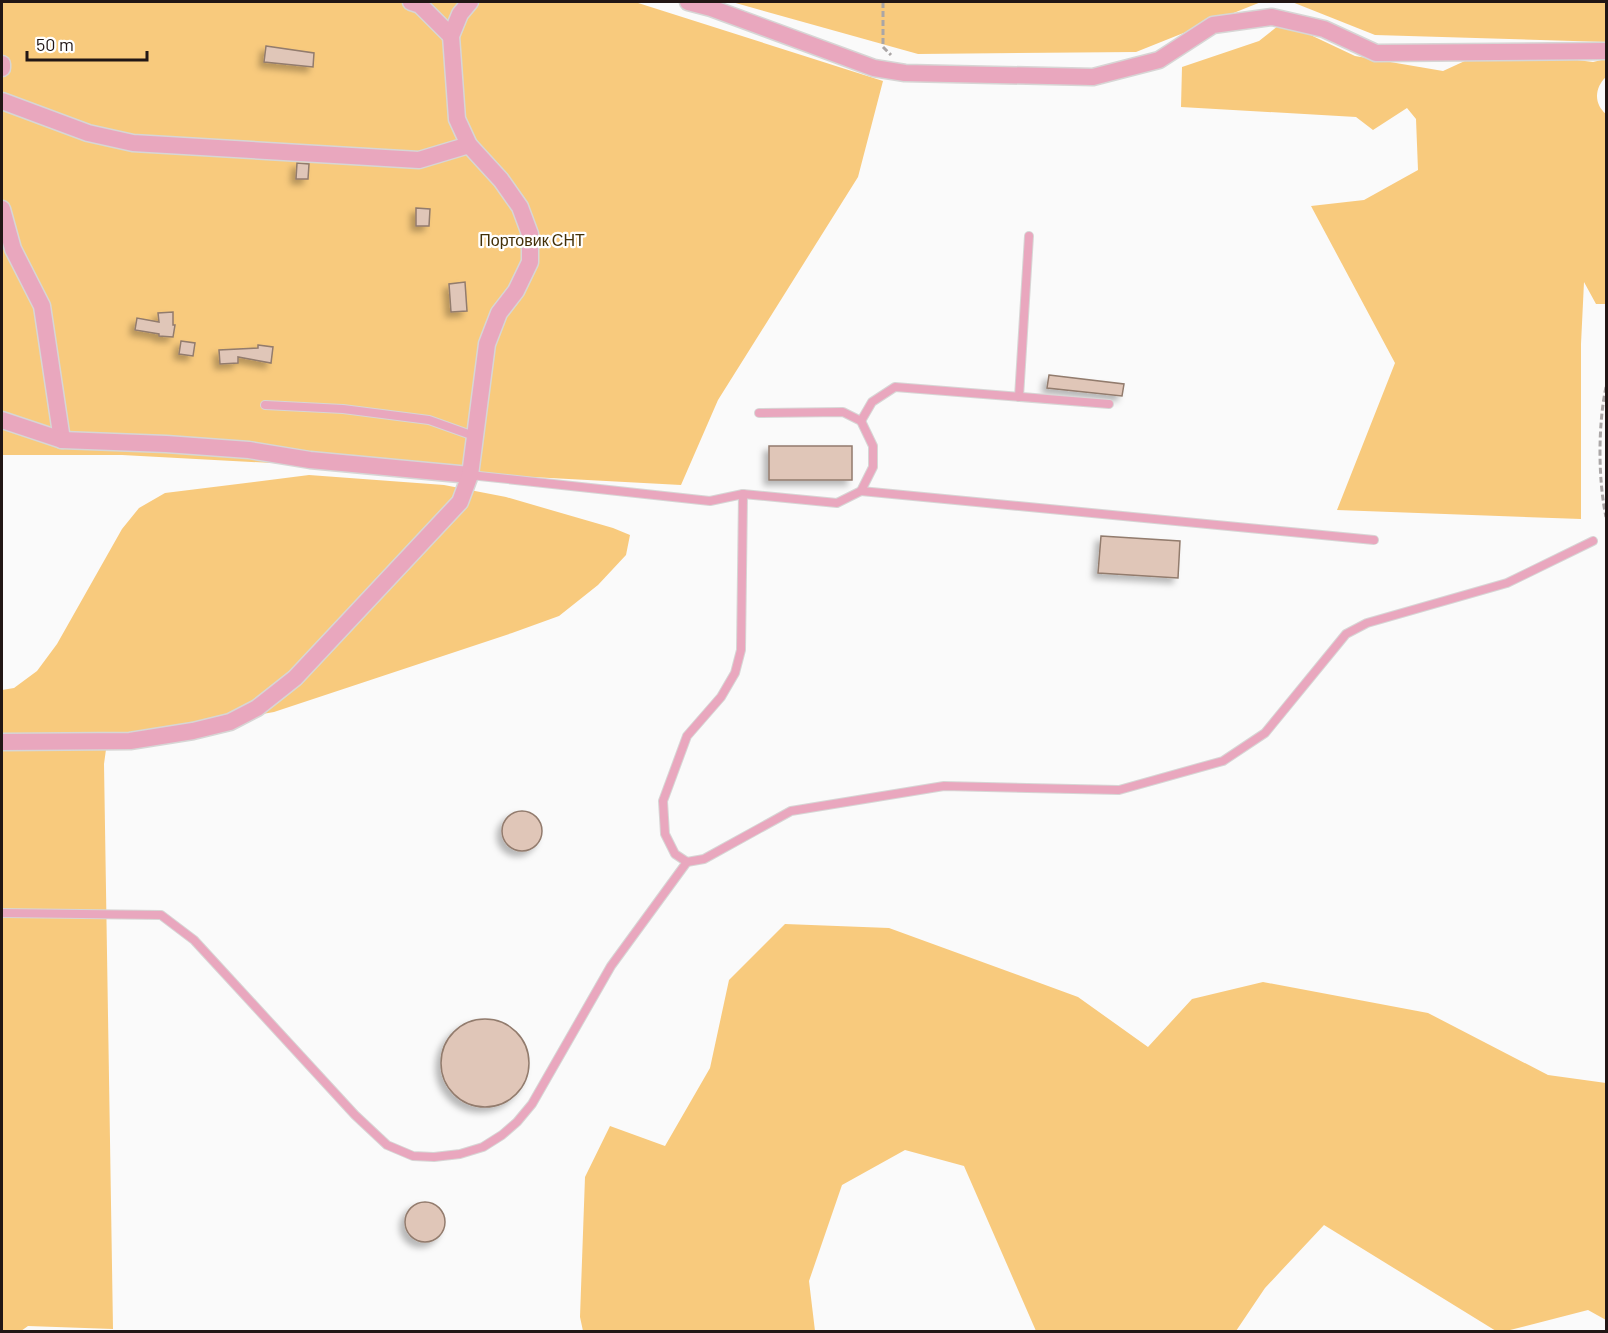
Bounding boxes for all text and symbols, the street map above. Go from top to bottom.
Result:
scale bar [27,24,147,62]
text: 50 m [36,33,74,55]
park label: Портовик СНТ [479,230,585,249]

